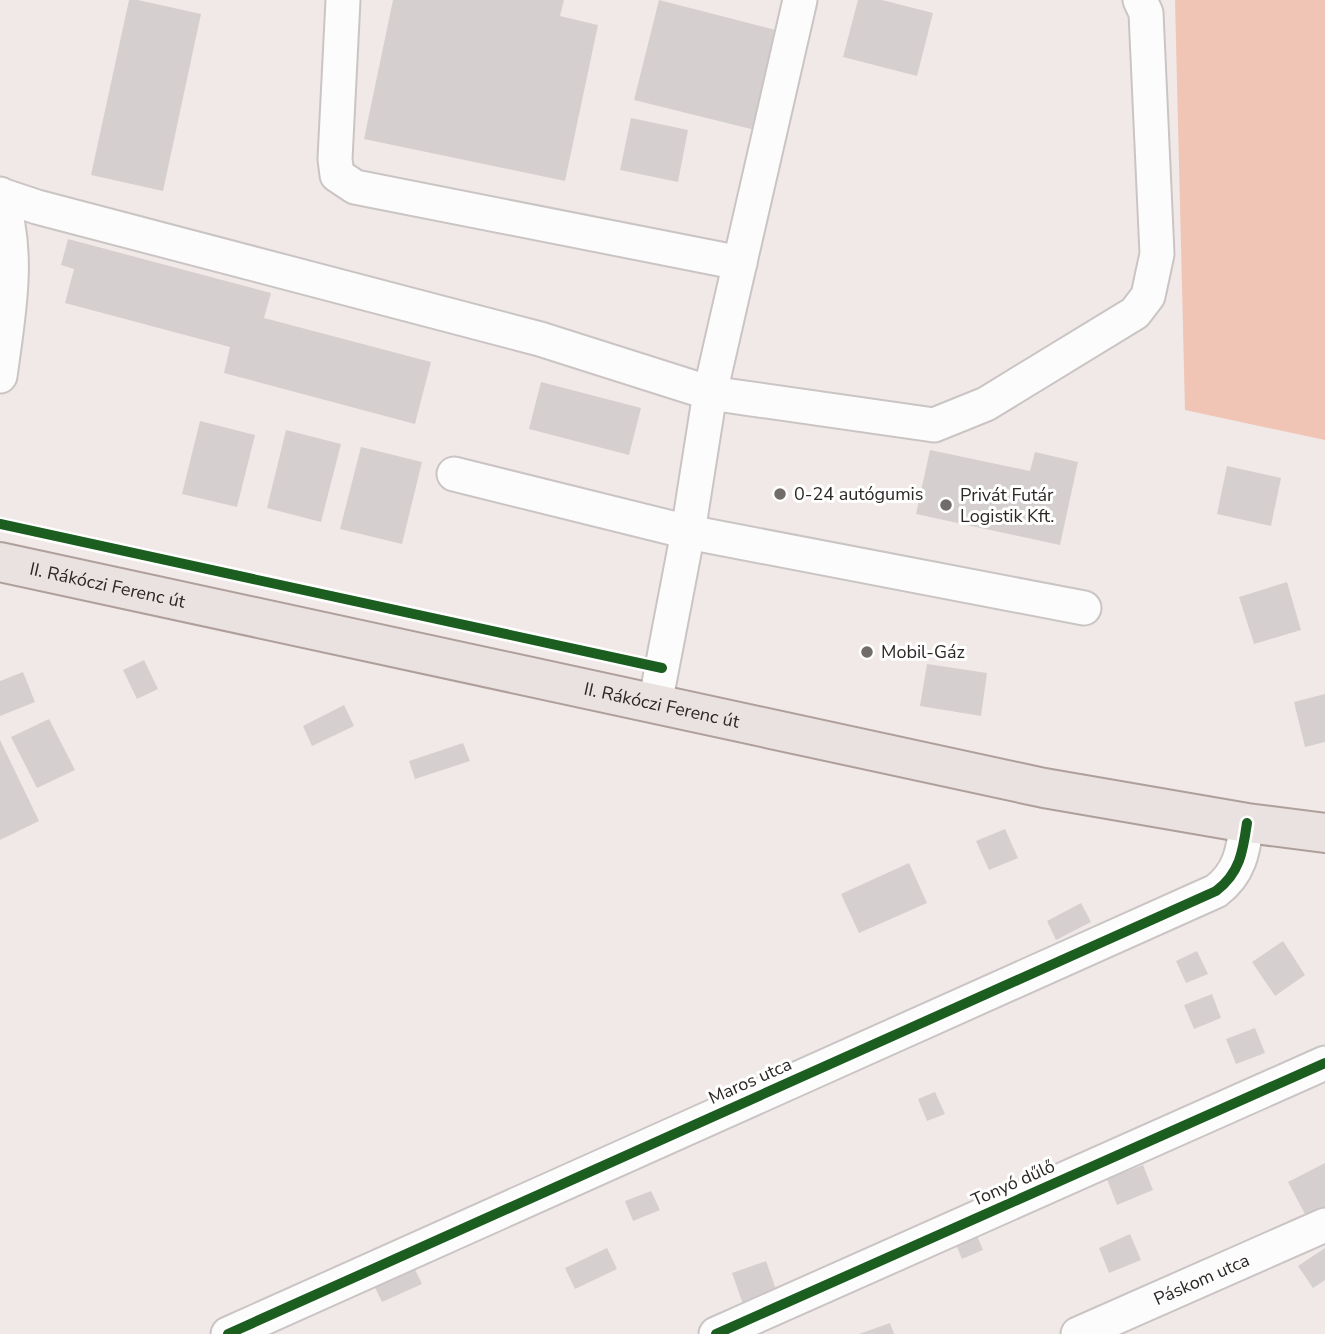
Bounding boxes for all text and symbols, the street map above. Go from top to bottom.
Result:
place label: 0-24 autógumis [794,482,923,506]
place label: Privát Futár Logistik Kft. [960,483,1054,528]
marker: 0-24 autógumis [772,486,788,502]
marker: Privát Futár Logistik Kft. [938,497,954,513]
street label: II. Rákóczi Ferenc út [28,557,188,614]
place label: Mobil-Gáz [881,640,965,664]
marker: Mobil-Gáz [859,644,875,660]
street label: II. Rákóczi Ferenc út [582,677,742,734]
street label: Maros utca [705,1052,795,1110]
street label: Tonyó dűlő [967,1154,1059,1212]
street label: Páskom utca [1150,1248,1253,1311]

